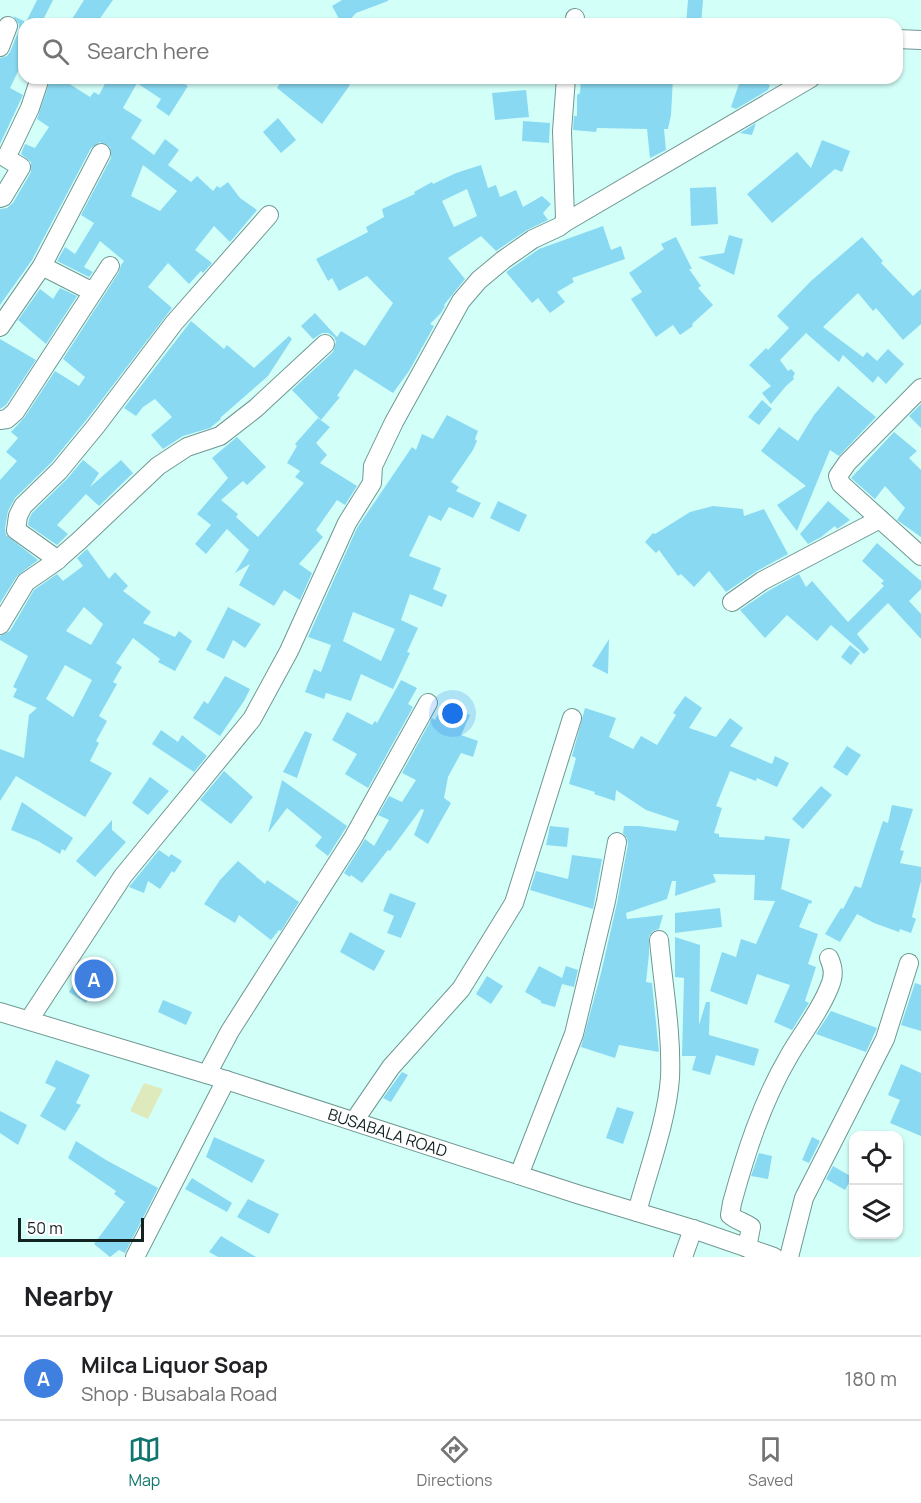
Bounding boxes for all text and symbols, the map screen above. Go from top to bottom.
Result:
search box [18,18,903,84]
icon: search [39,35,72,68]
text: Search here [87,36,209,66]
your location [438,699,467,728]
pin: A [74,956,113,1002]
street label: BUSABALA ROAD [325,1103,450,1162]
map controls [849,1131,903,1239]
button: locate [849,1131,903,1185]
button: layers [849,1185,903,1239]
scale bar [18,1215,144,1242]
text: 50 m [27,1217,63,1239]
text: Nearby [24,1278,113,1314]
text: Milca Liquor Soap [81,1350,268,1380]
text: A [37,1365,50,1392]
text: 180 m [844,1365,897,1392]
text: Shop · Busabala Road [81,1380,277,1407]
tab: Map [128,1433,161,1491]
tab: Directions [417,1433,492,1491]
tab: Saved [748,1433,793,1491]

